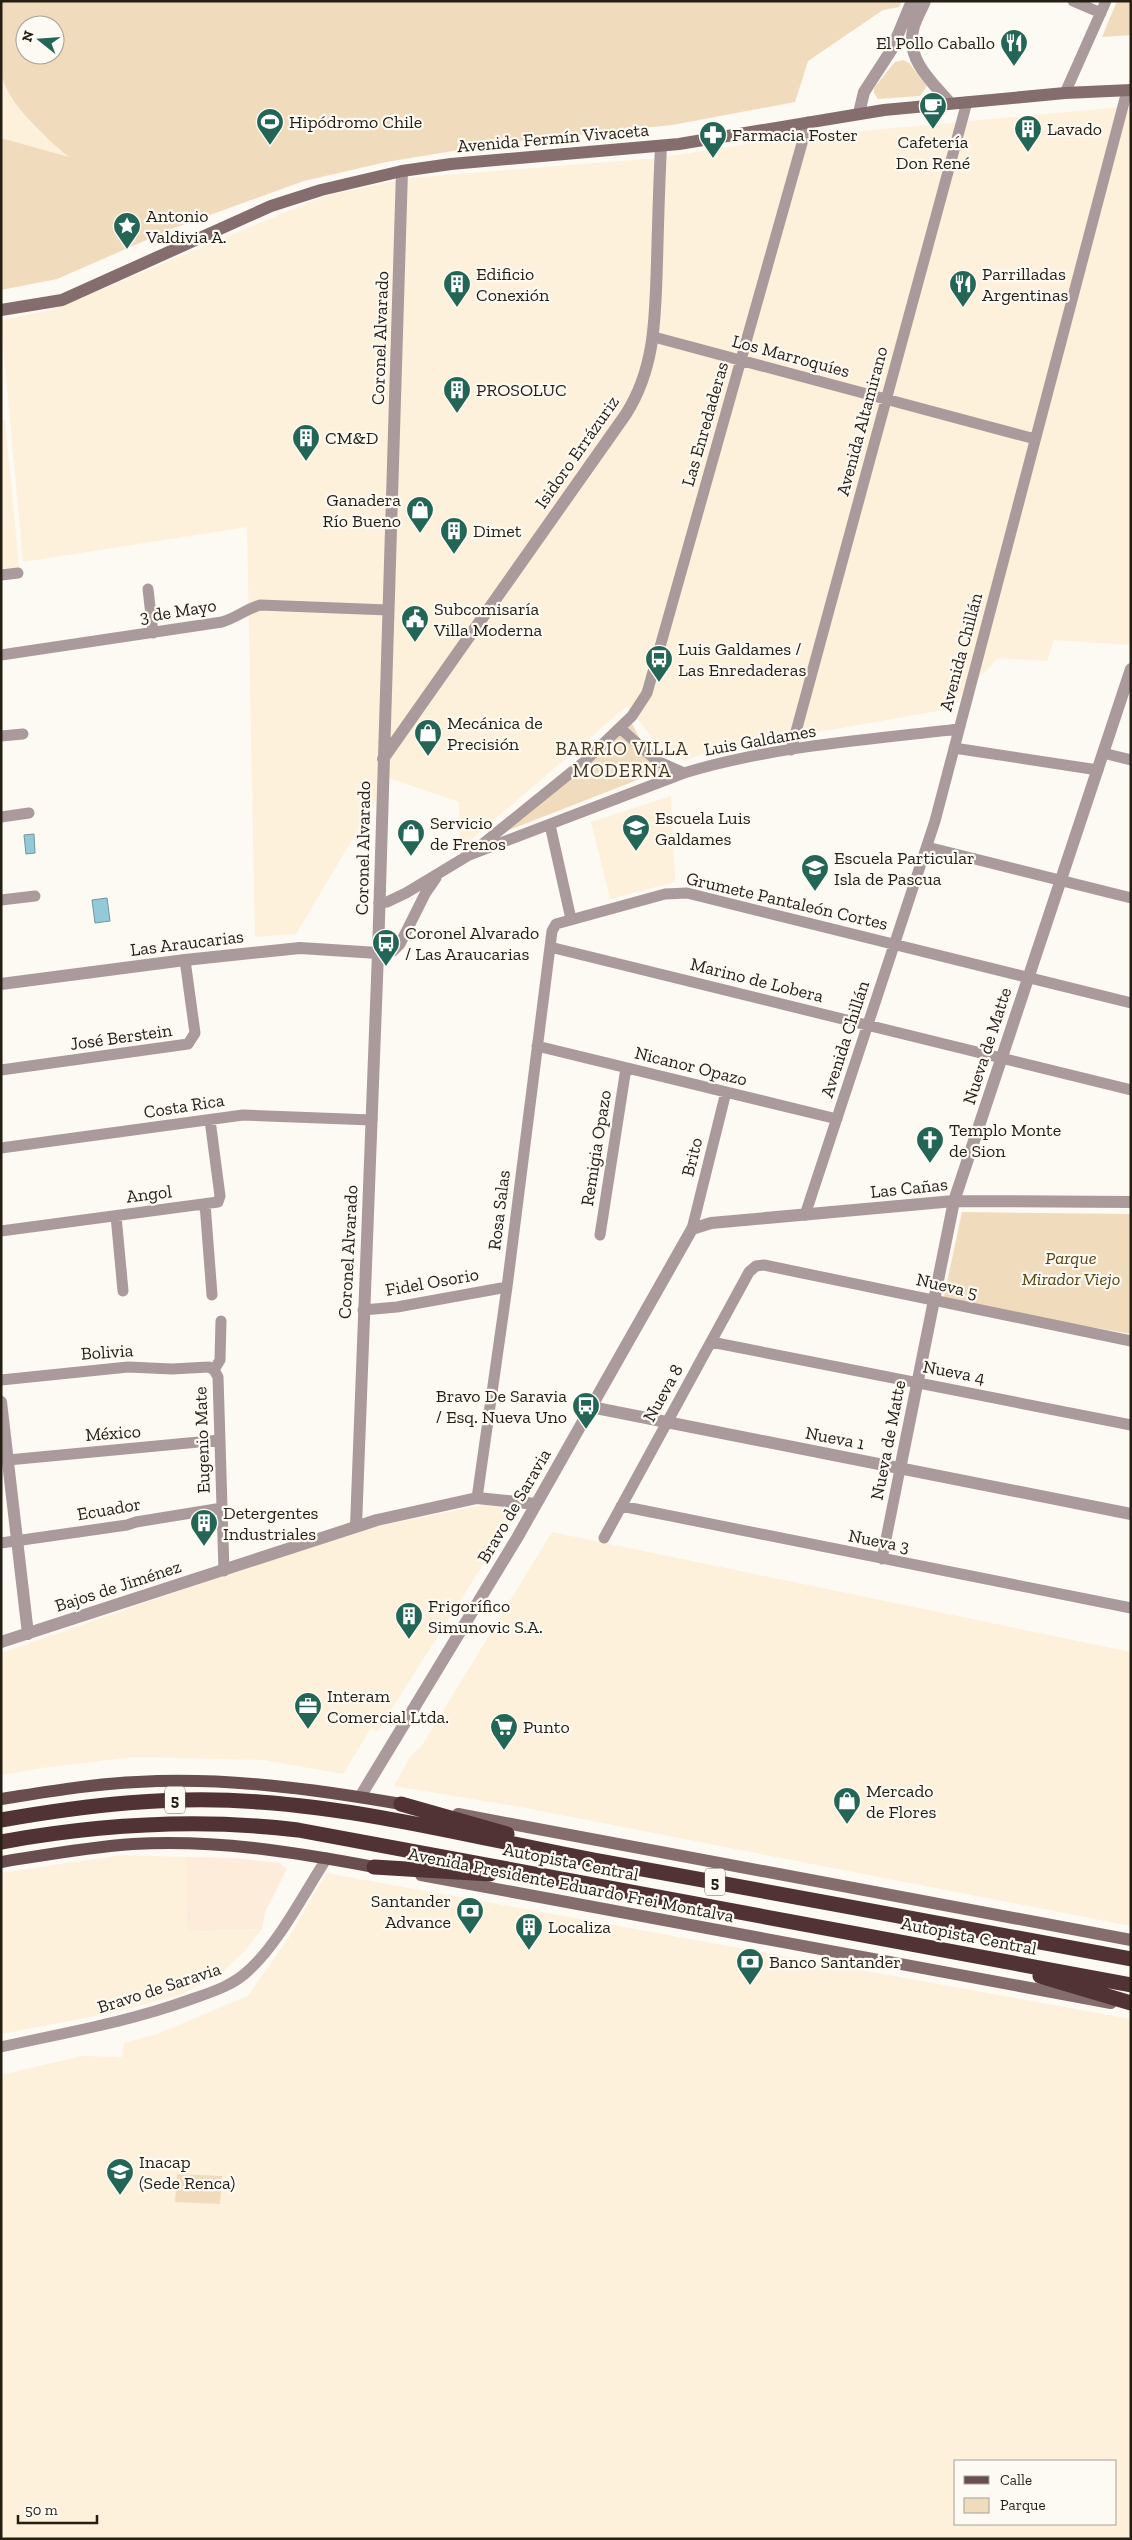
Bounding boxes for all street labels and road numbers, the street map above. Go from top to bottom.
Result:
street label: Avenida Fermín Vivaceta [456,119,650,157]
street label: Coronel Alvarado [367,271,393,405]
street label: Los Marroquíes [730,330,852,382]
street label: Avenida Altamirano [831,344,893,498]
street label: Las Enredaderas [677,359,733,489]
street label: Isidoro Errázuriz [530,391,624,513]
street label: Avenida Chillán [935,590,988,714]
street label: 3 de Mayo [138,594,218,628]
street label: Luis Galdames [702,719,818,761]
street label: Coronel Alvarado [351,781,375,915]
street label: Grumete Pantaleón Cortes [684,867,890,935]
street label: Las Araucarias [129,925,245,961]
street label: Marino de Lobera [688,953,826,1007]
street label: Avenida Chillán [816,977,874,1100]
street label: Nueva de Matte [958,985,1016,1107]
street label: José Berstein [69,1019,174,1055]
street label: Nicanor Opazo [632,1041,750,1091]
street label: Costa Rica [142,1089,226,1123]
street label: Remigia Opazo [576,1089,616,1207]
street label: Brito [677,1135,707,1179]
street label: Rosa Salas [483,1169,515,1251]
street label: Las Cañas [869,1173,949,1203]
street label: Angol [125,1180,173,1208]
street label: Coronel Alvarado [334,1184,362,1320]
street label: Fidel Osorio [384,1263,480,1301]
street label: Nueva 5 [914,1268,980,1304]
street label: Bolivia [80,1339,134,1365]
street label: Nueva 4 [921,1355,987,1389]
street label: Nueva 8 [638,1360,688,1426]
street label: Nueva de Matte [866,1378,910,1502]
street label: Eugenio Mate [189,1386,215,1494]
street label: México [85,1420,141,1446]
street label: Nueva 1 [803,1421,867,1455]
street label: Bravo de Saravia [472,1445,556,1567]
street label: Ecuador [75,1493,143,1525]
street label: Nueva 3 [847,1524,912,1558]
street label: Bajos de Jiménez [52,1555,184,1617]
road number: 5 [165,1786,185,1814]
street label: Autopista Central [501,1838,641,1886]
street label: Avenida Presidente Eduardo Frei Montalva [406,1843,736,1927]
road number: 5 [705,1868,725,1895]
street label: Autopista Central [899,1912,1039,1960]
street label: Bravo de Saravia [95,1958,224,2018]

